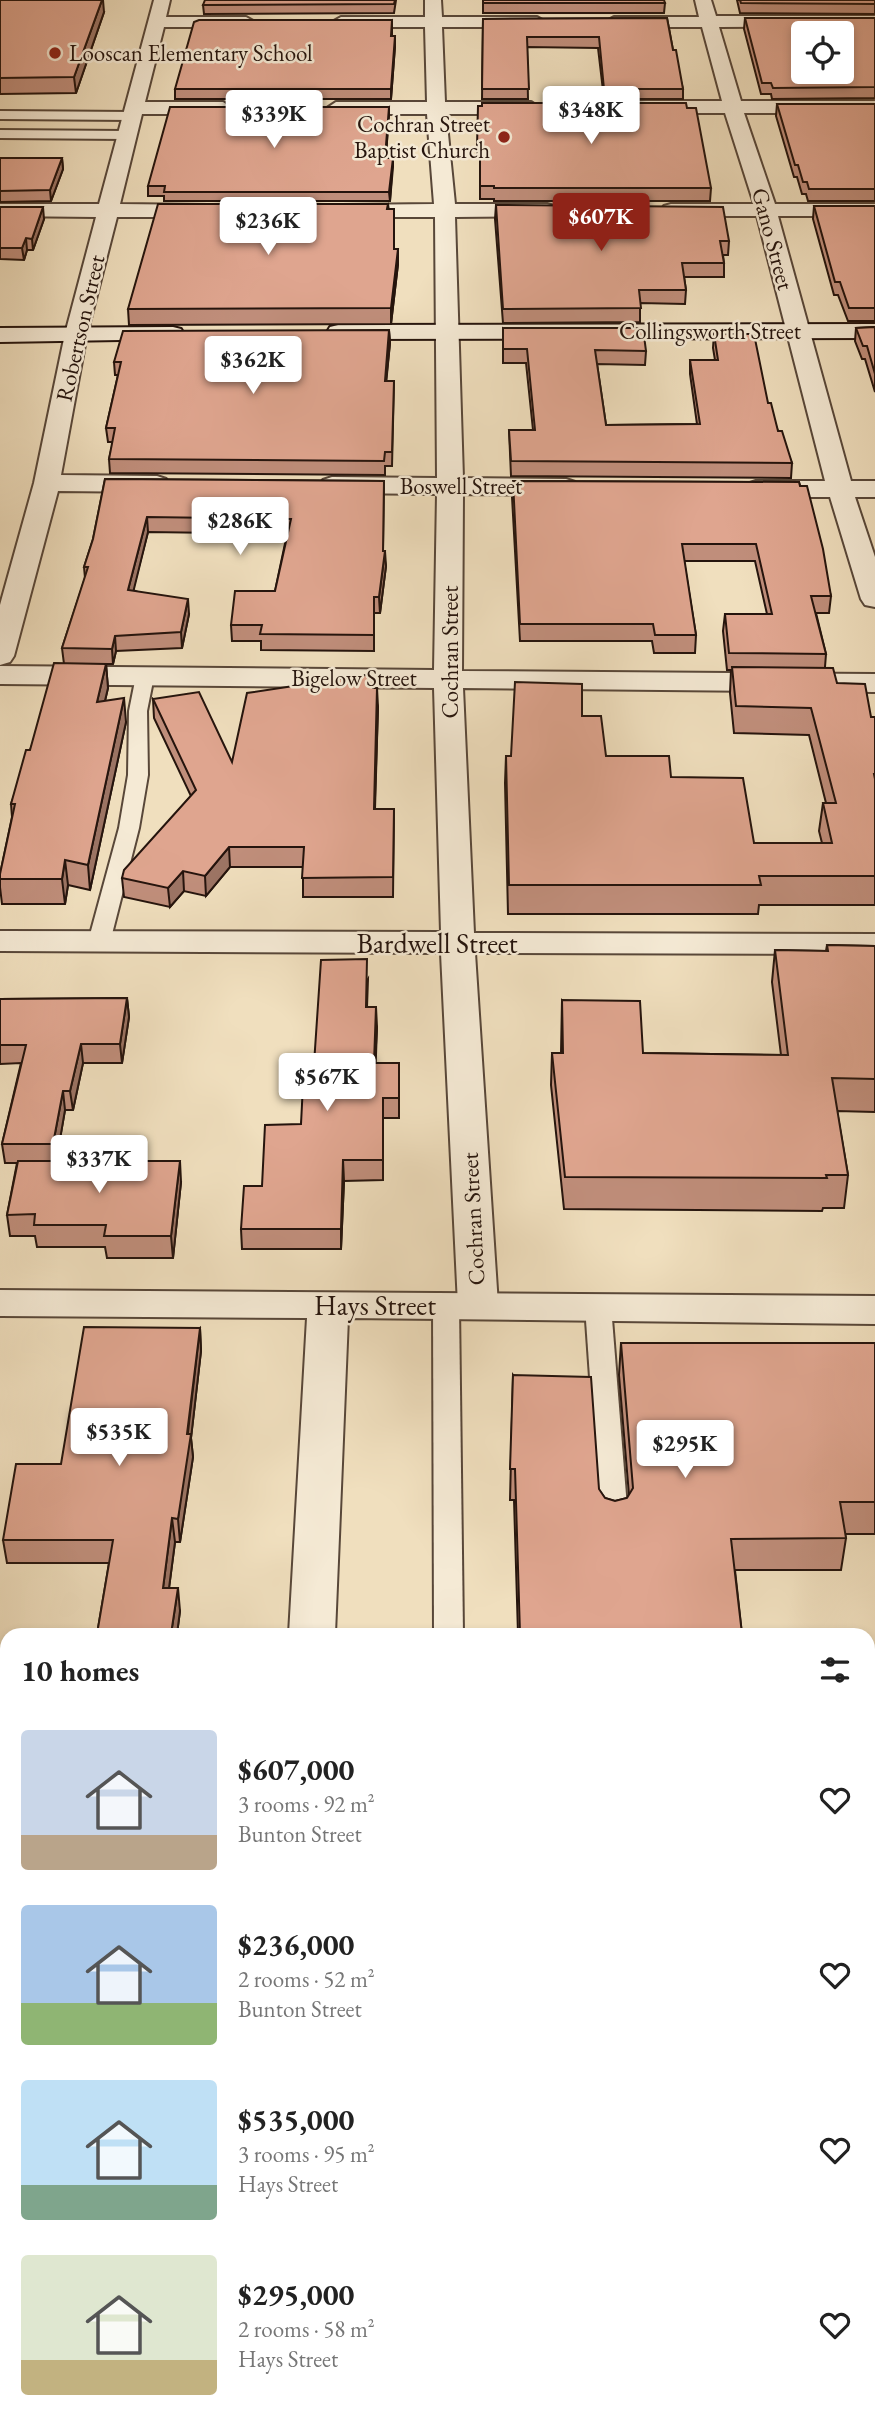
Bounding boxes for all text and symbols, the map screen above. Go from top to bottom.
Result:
map controls [791,21,854,84]
button: locate [791,21,854,84]
place label: Looscan Elementary School [69,38,313,68]
marker: Looscan Elementary School [47,45,63,61]
pin: $348K [542,86,640,146]
pin: $339K [225,90,323,150]
text: $348K [559,94,623,124]
text: $339K [242,98,306,128]
place label: Cochran Street Baptist Church [354,109,491,165]
marker: Cochran Street Baptist Church [496,129,512,145]
street label: Gano Street [745,185,801,294]
pin: $607K [552,194,650,253]
pin: $236K [219,198,317,257]
text: $607K [569,201,633,231]
text: $236K [236,205,300,235]
street label: Robertson Street [49,251,112,404]
street label: Collingsworth Street [619,316,802,346]
pin: $362K [204,336,302,396]
text: $362K [221,344,285,374]
street label: Boswell Street [400,471,523,501]
pin: $286K [191,498,289,557]
text: $286K [208,505,272,535]
street label: Cochran Street [435,585,465,719]
street label: Bigelow Street [291,663,418,693]
street label: Bardwell Street [356,925,518,961]
pin: $567K [278,1054,376,1113]
text: $567K [295,1061,359,1091]
pin: $337K [50,1136,148,1195]
text: $337K [67,1143,131,1173]
street label: Cochran Street [454,1151,491,1286]
street label: Hays Street [314,1287,436,1323]
pin: $535K [70,1408,168,1468]
text: $535K [87,1416,151,1446]
pin: $295K [636,1420,734,1480]
text: $295K [653,1428,717,1458]
text: 10 homes [21,1651,139,1690]
icon: filters [816,1651,854,1689]
text: $607,000 [238,1750,354,1789]
icon: home [77,1758,161,1842]
icon: heart [816,1781,854,1819]
text: 3 rooms · 92 m² [238,1789,375,1819]
text: Bunton Street [238,1819,362,1849]
text: $236,000 [238,1925,354,1964]
icon: home [77,1933,161,2017]
icon: heart [816,1956,854,1994]
text: 2 rooms · 52 m² [238,1964,375,1994]
text: Bunton Street [238,1994,362,2024]
text: $535,000 [238,2100,354,2139]
icon: home [77,2108,161,2192]
icon: heart [816,2131,854,2169]
text: 3 rooms · 95 m² [238,2139,375,2169]
text: Hays Street [238,2169,338,2199]
text: $295,000 [238,2275,354,2314]
icon: home [77,2283,161,2367]
icon: heart [816,2306,854,2344]
text: 2 rooms · 58 m² [238,2314,375,2344]
text: Hays Street [238,2344,338,2374]

